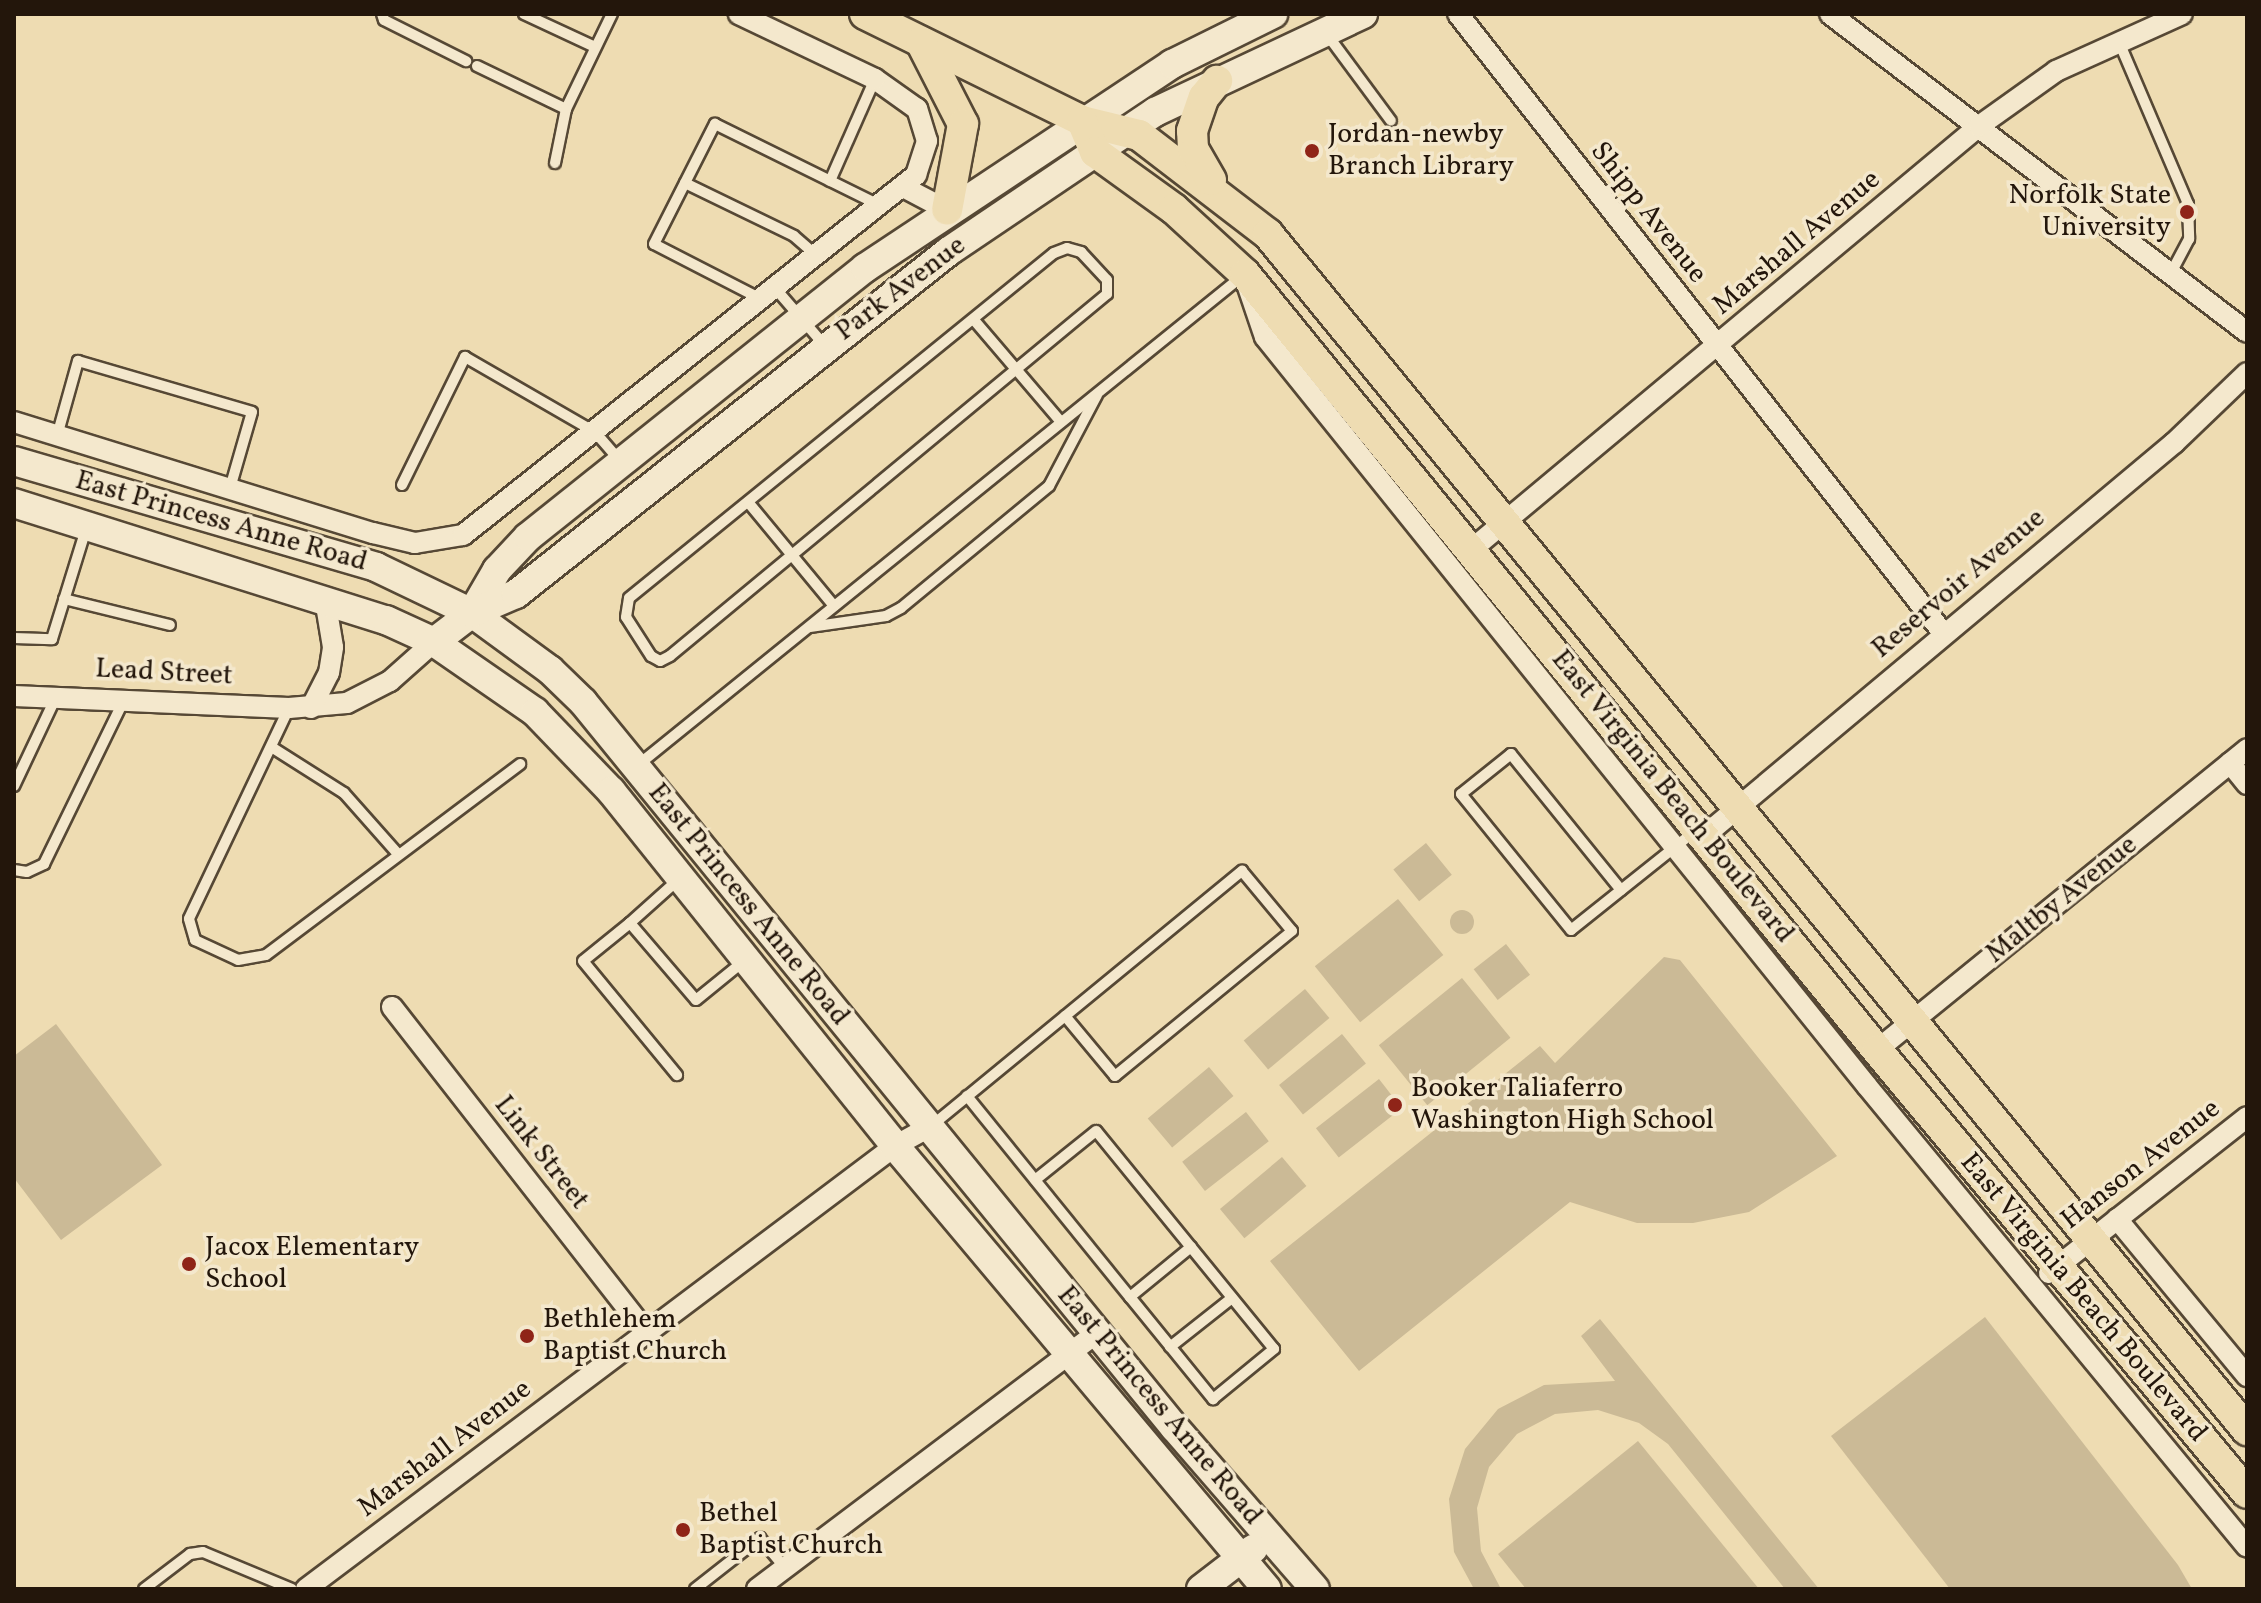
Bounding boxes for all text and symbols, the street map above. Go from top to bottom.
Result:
place label: Jordan-newby Branch Library [1328,118,1514,184]
street label: Shipp Avenue [1582,136,1714,290]
marker: Jordan-newby Branch Library [1303,142,1321,160]
street label: Marshall Avenue [1706,163,1888,323]
place label: Norfolk State University [2009,179,2171,245]
marker: Norfolk State University [2178,203,2196,221]
street label: Park Avenue [829,229,973,349]
street label: East Princess Anne Road [71,464,371,580]
street label: Reservoir Avenue [1866,502,2052,666]
street label: East Virginia Beach Boulevard [1543,643,1801,951]
street label: Lead Street [94,653,234,693]
street label: East Princess Anne Road [640,777,856,1033]
street label: Maltby Avenue [1979,829,2145,971]
place label: Booker Taliaferro Washington High School [1411,1072,1714,1138]
street label: Link Street [486,1089,596,1217]
street label: Hanson Avenue [2055,1092,2227,1238]
marker: Booker Taliaferro Washington High School [1386,1096,1404,1114]
street label: East Virginia Beach Boulevard [1952,1146,2214,1450]
place label: Jacox Elementary School [205,1231,419,1297]
marker: Jacox Elementary School [180,1255,198,1273]
street label: East Princess Anne Road [1049,1280,1269,1532]
place label: Bethlehem Baptist Church [543,1303,727,1369]
marker: Bethlehem Baptist Church [518,1327,536,1345]
street label: Marshall Avenue [352,1373,538,1525]
place label: Bethel Baptist Church [699,1497,883,1563]
marker: Bethel Baptist Church [674,1521,692,1539]

